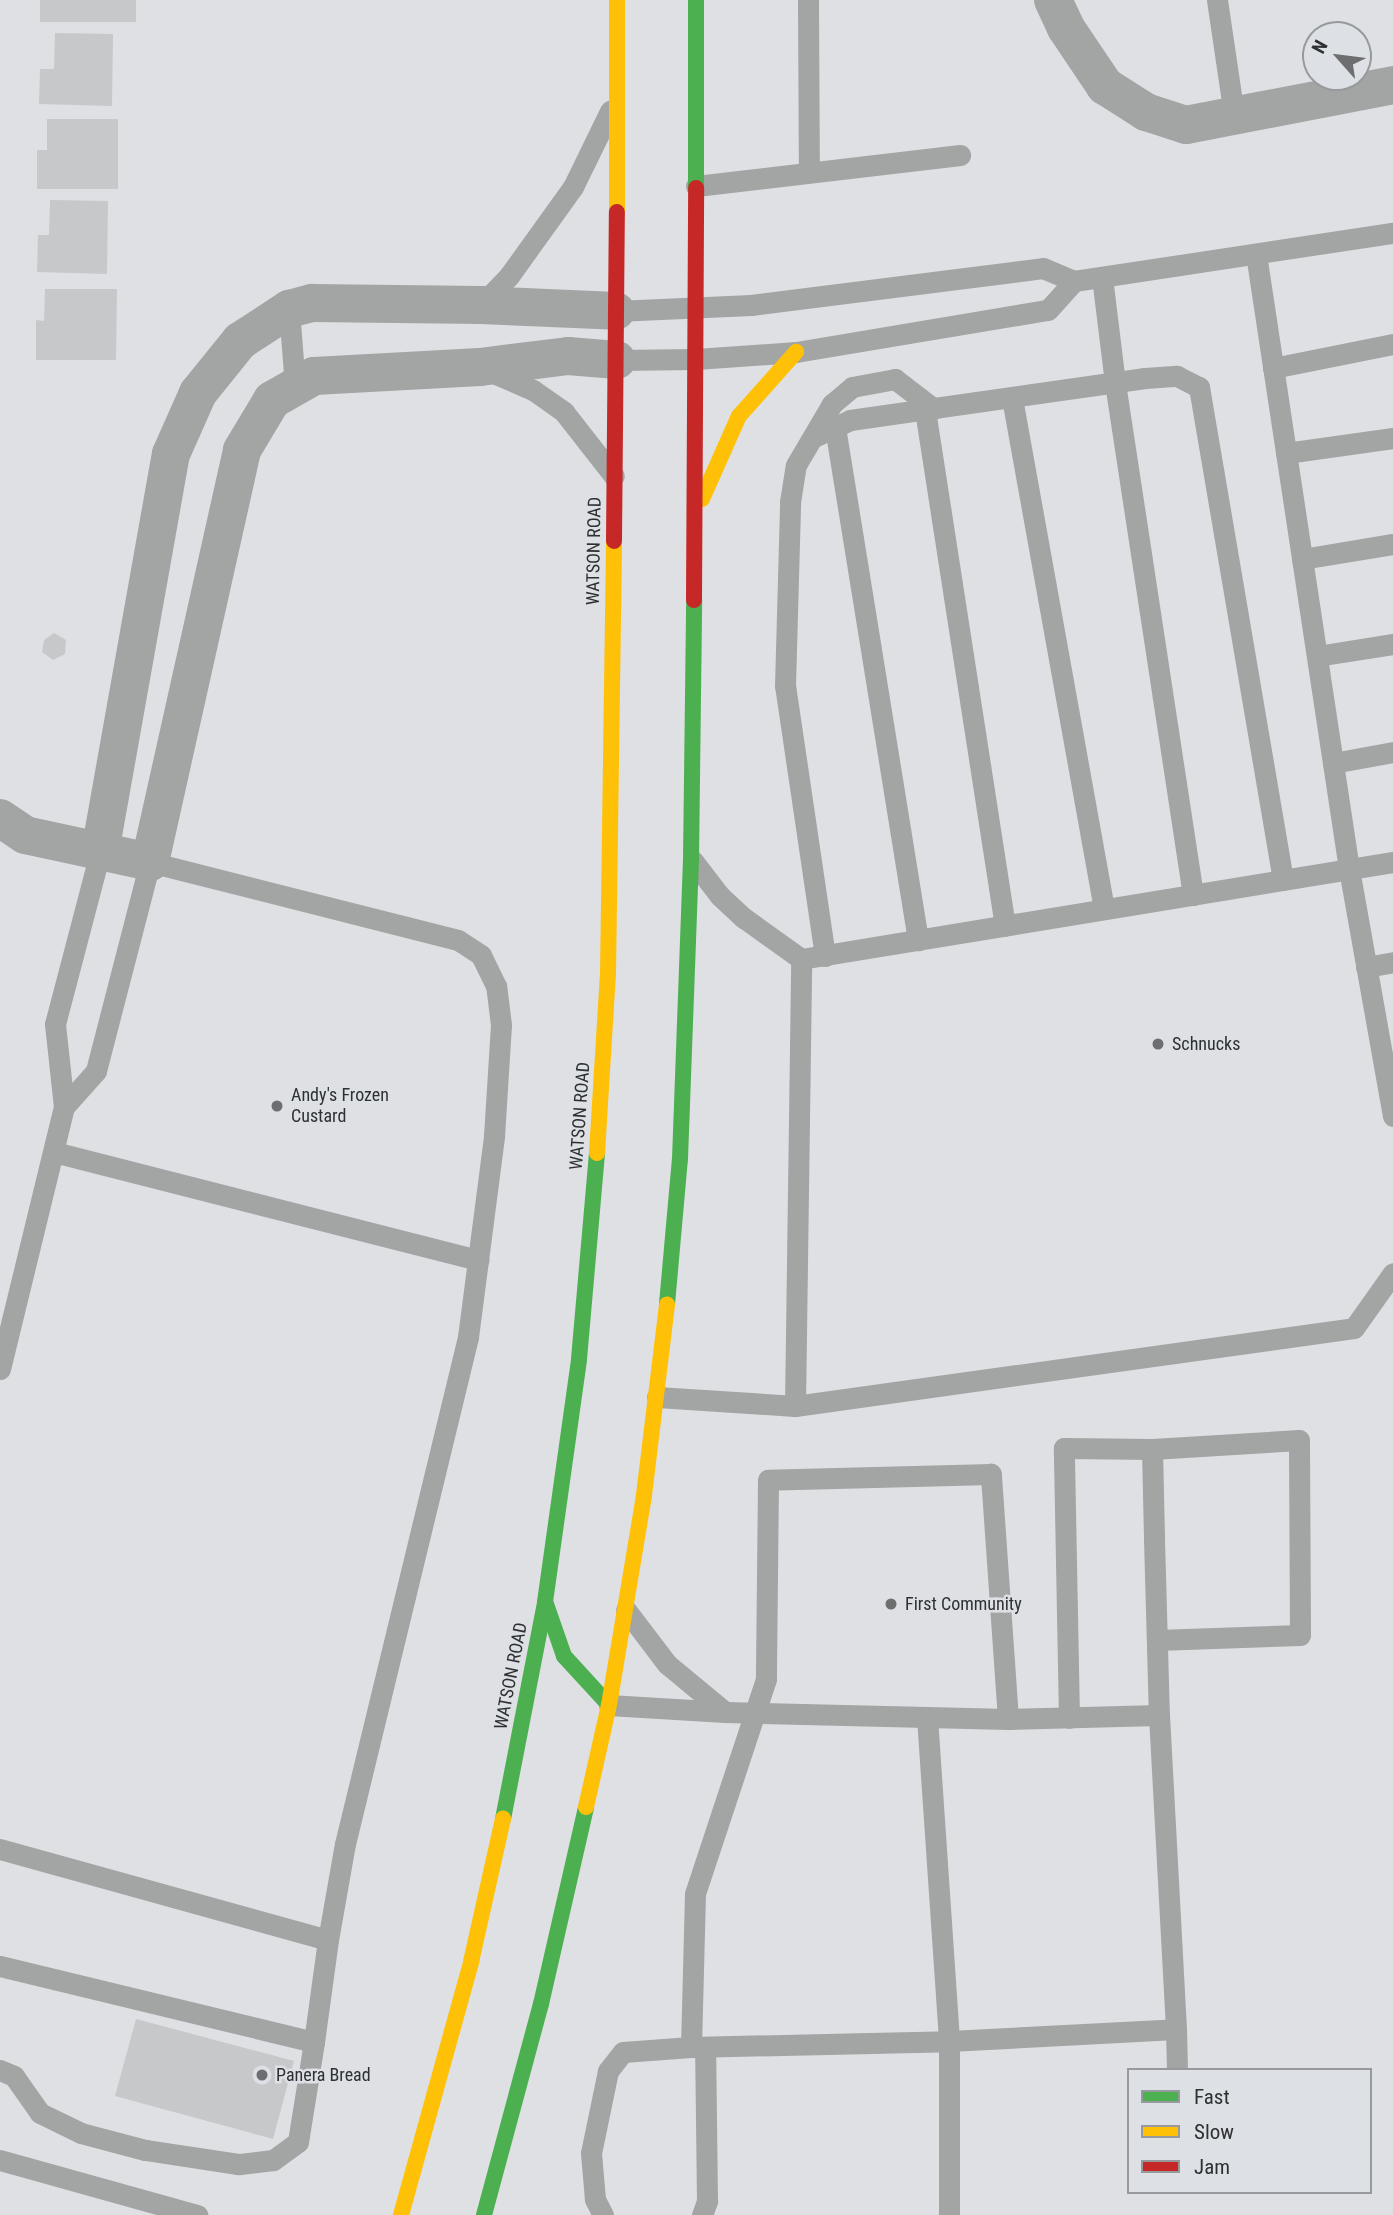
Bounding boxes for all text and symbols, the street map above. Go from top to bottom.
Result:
north arrow [1302,21,1372,91]
text: N [1307,36,1333,57]
street label: WATSON ROAD [582,497,606,605]
place label: Schnucks [1172,1033,1240,1055]
marker: Schnucks [1150,1036,1166,1052]
street label: WATSON ROAD [565,1061,595,1171]
place label: Andy's Frozen Custard [291,1085,389,1128]
marker: Andy's Frozen Custard [269,1098,285,1114]
place label: First Community [905,1593,1022,1615]
marker: First Community [883,1596,899,1612]
street label: WATSON ROAD [490,1621,532,1731]
place label: Panera Bread [276,2064,371,2086]
marker: Panera Bread [254,2067,270,2083]
legend [1127,2068,1372,2194]
text: Fast [1194,2085,1230,2109]
text: Slow [1194,2120,1234,2144]
text: Jam [1194,2155,1230,2179]

